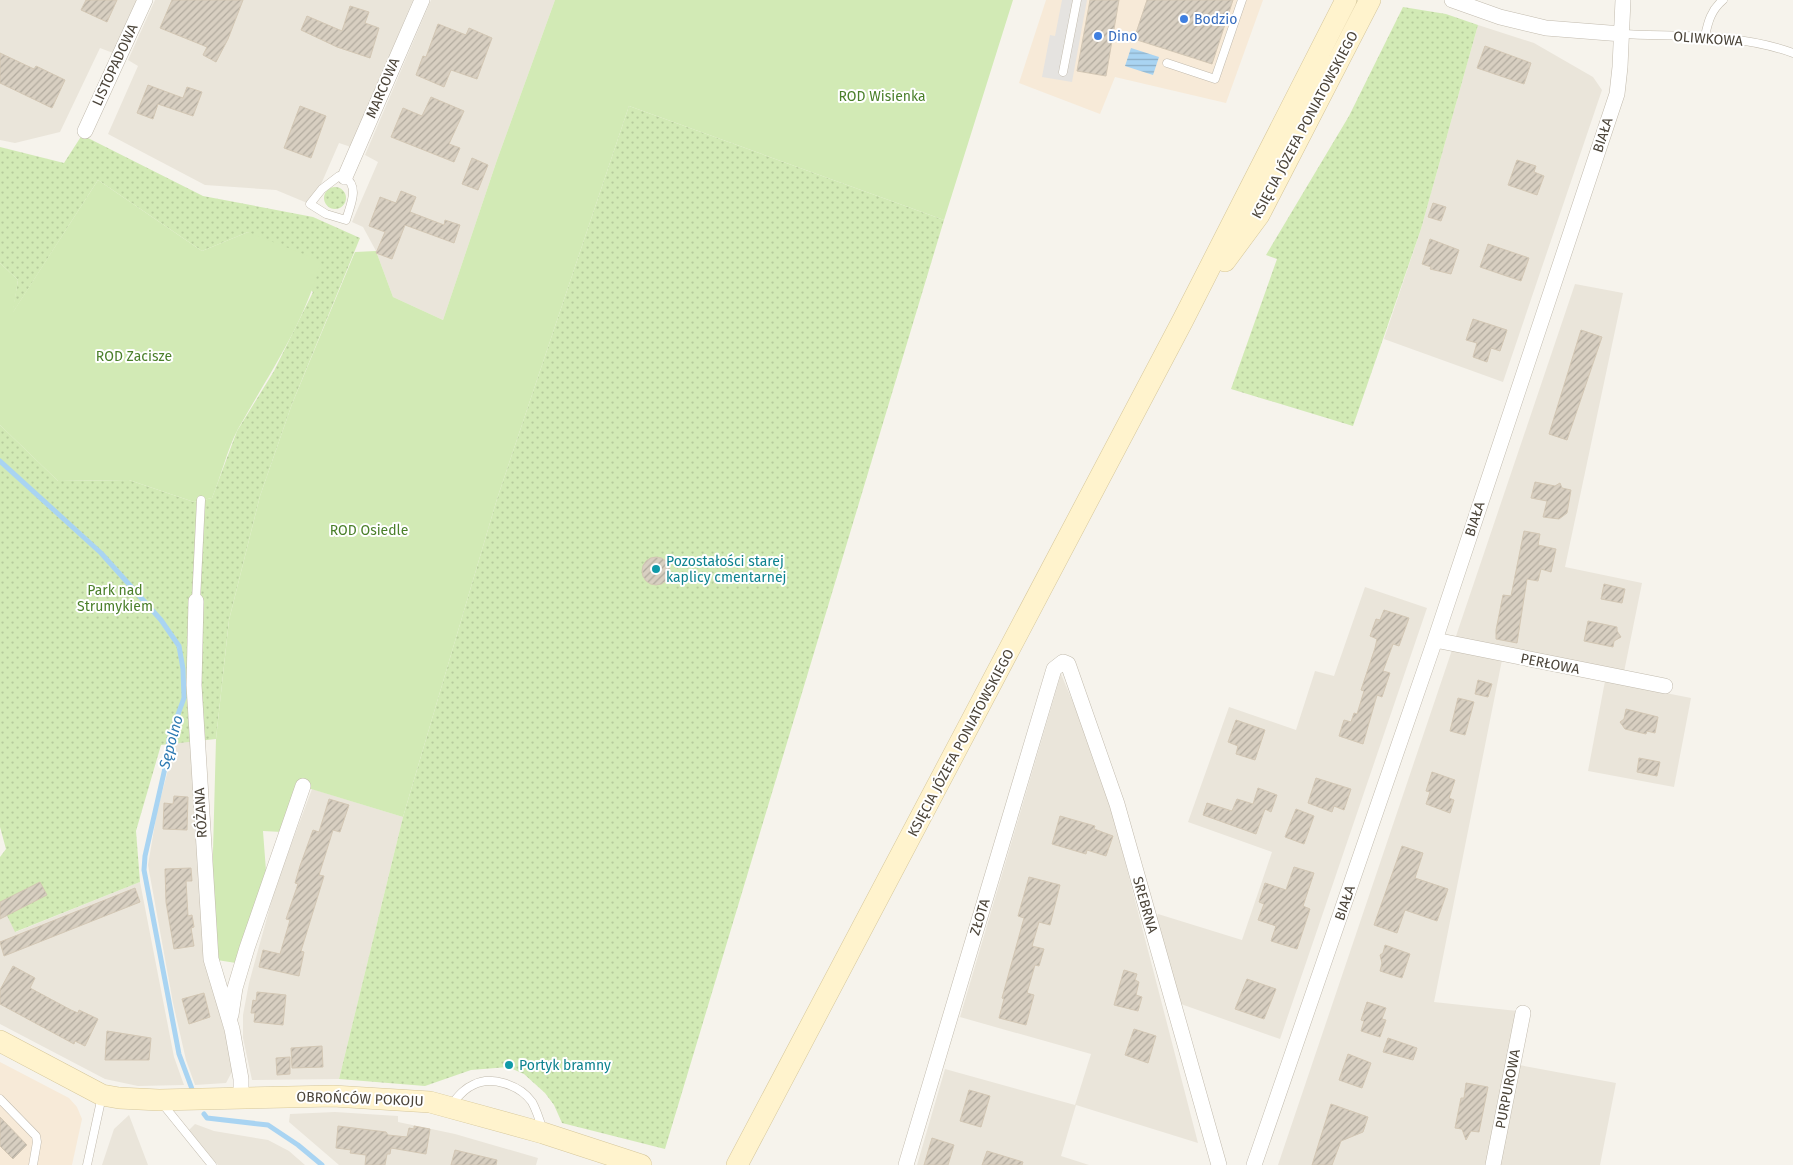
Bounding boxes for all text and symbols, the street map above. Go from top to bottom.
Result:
place label: Bodzio [1194,11,1237,28]
marker: Bodzio [1178,13,1190,25]
street label: LISTOPADOWA [89,21,141,109]
place label: Dino [1108,28,1137,45]
street label: KSIĘCIA JÓZEFA PONIATOWSKIEGO [1247,28,1362,222]
street label: OLIWKOWA [1673,28,1743,50]
marker: Dino [1092,30,1104,42]
street label: MARCOWA [363,55,403,121]
park label: ROD Wisienka [838,88,926,105]
street label: BIAŁA [1589,115,1617,155]
park label: ROD Zacisze [96,348,172,365]
street label: BIAŁA [1461,499,1489,539]
park label: ROD Osiedle [330,522,408,539]
place label: Pozostałości starej kaplicy cmentarnej [666,553,786,586]
marker: Pozostałości starej kaplicy cmentarnej [650,563,662,575]
park label: Park nad Strumykiem [77,582,153,615]
street label: KSIĘCIA JÓZEFA PONIATOWSKIEGO [903,646,1018,840]
street label: PERŁOWA [1519,650,1581,678]
water label: Sępolno [155,713,187,772]
street label: RÓŻANA [190,787,211,839]
street label: SREBRNA [1129,875,1161,935]
street label: BIAŁA [1331,883,1359,923]
street label: ZŁOTA [966,897,994,937]
street label: PURPUROWA [1492,1048,1524,1130]
place label: Portyk bramny [519,1057,611,1074]
marker: Portyk bramny [503,1059,515,1071]
street label: OBROŃCÓW POKOJU [296,1087,424,1110]

